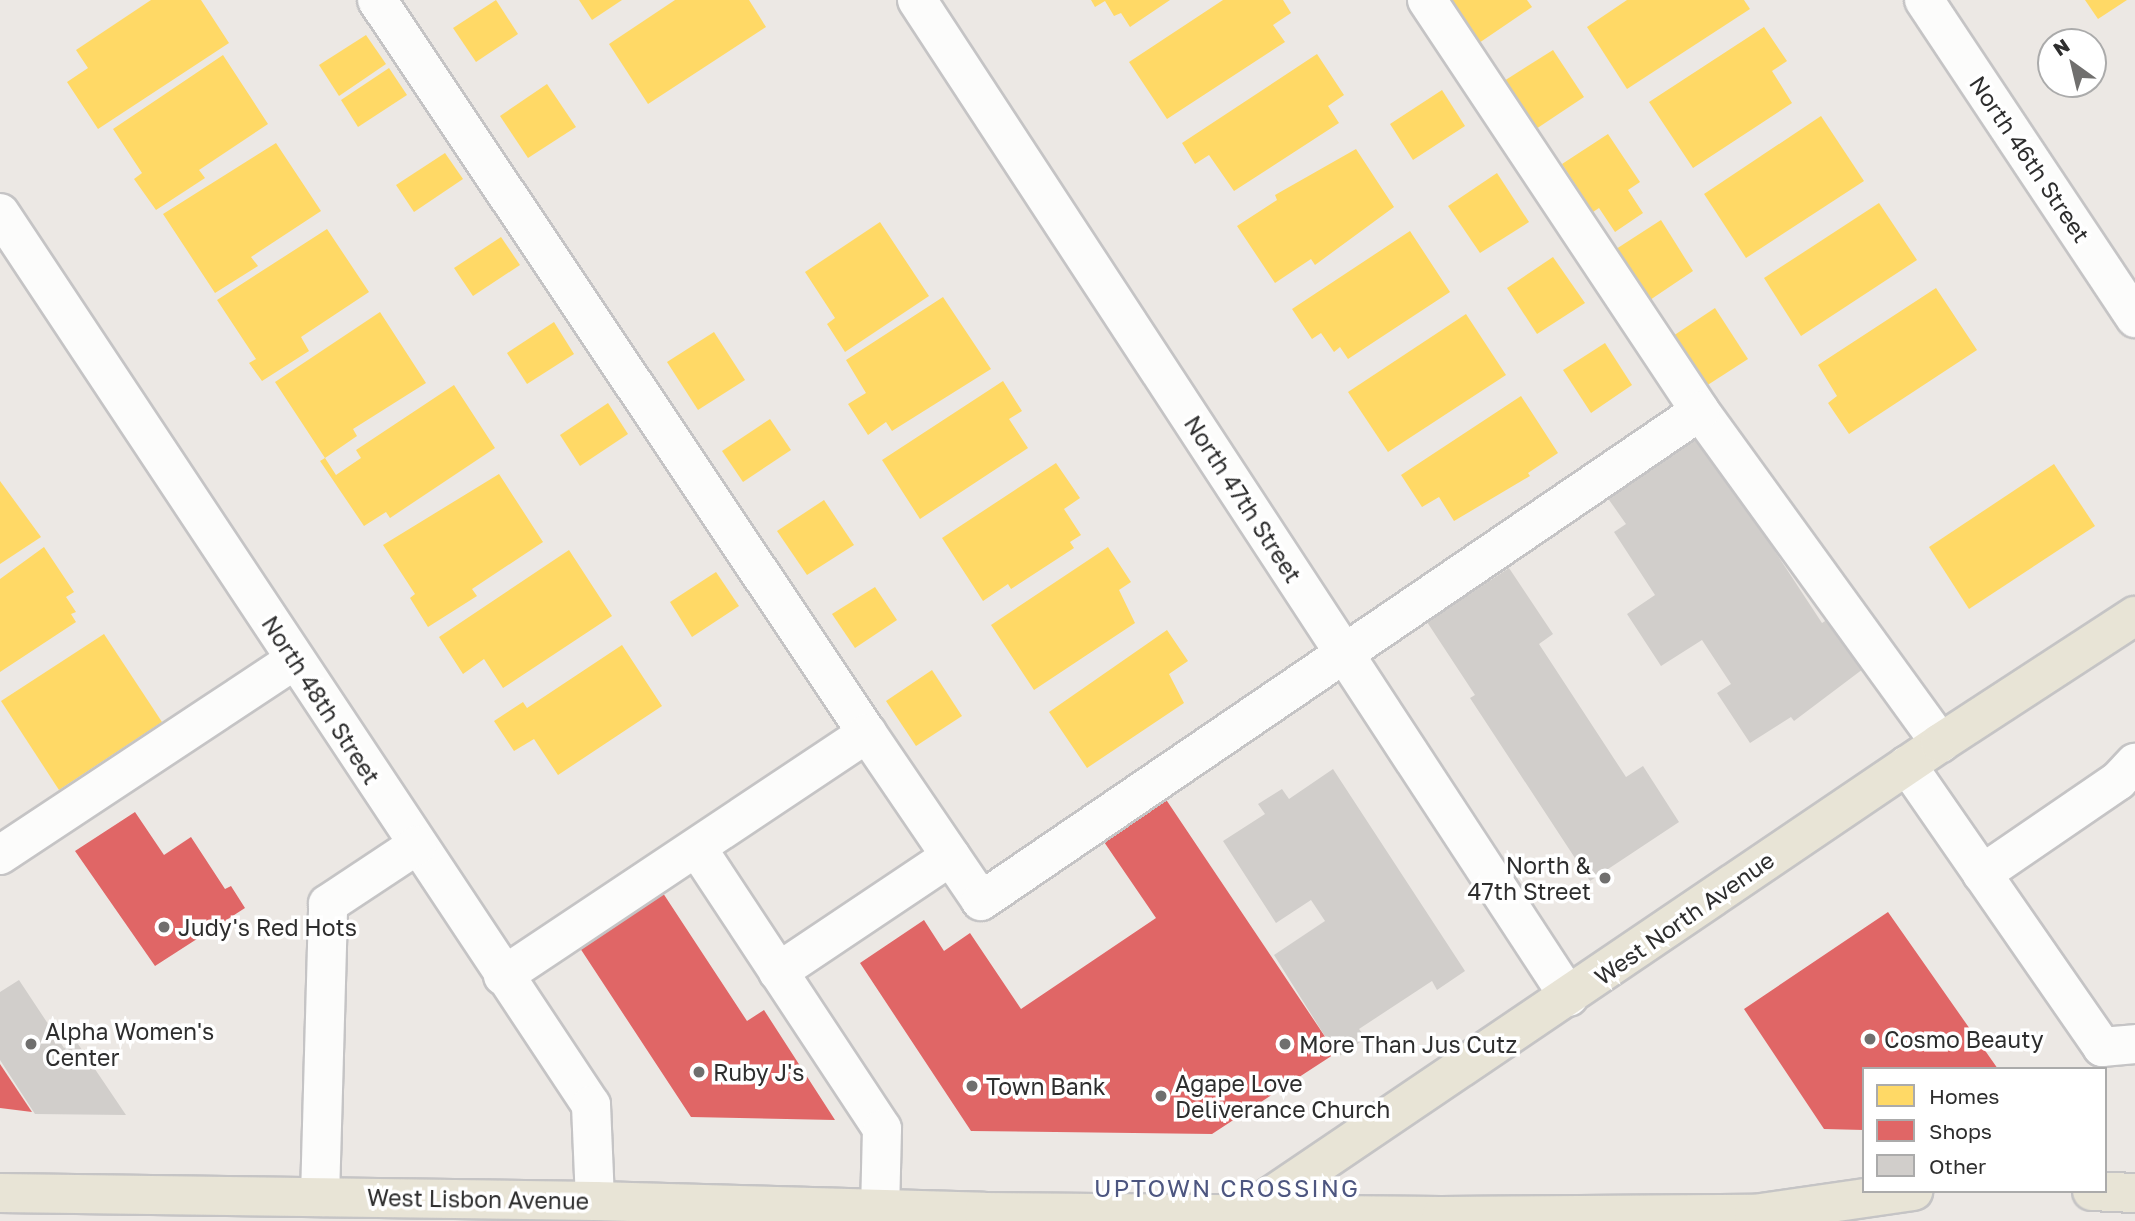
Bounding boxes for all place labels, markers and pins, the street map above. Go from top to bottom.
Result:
place label: North & 47th Street [1468,851,1591,905]
marker: North & 47th Street [1597,870,1613,886]
place label: Judy's Red Hots [178,913,357,941]
marker: Judy's Red Hots [156,919,172,935]
place label: Alpha Women's Center [45,1017,214,1071]
place label: Cosmo Beauty [1884,1025,2044,1053]
place label: More Than Jus Cutz [1299,1030,1517,1058]
marker: Cosmo Beauty [1862,1031,1878,1047]
marker: Alpha Women's Center [23,1036,39,1052]
marker: More Than Jus Cutz [1277,1036,1293,1052]
place label: Ruby J's [713,1058,804,1086]
marker: Ruby J's [691,1064,707,1080]
place label: Agape Love Deliverance Church [1175,1069,1390,1123]
place label: Town Bank [986,1072,1106,1100]
marker: Town Bank [964,1078,980,1094]
marker: Agape Love Deliverance Church [1153,1088,1169,1104]

